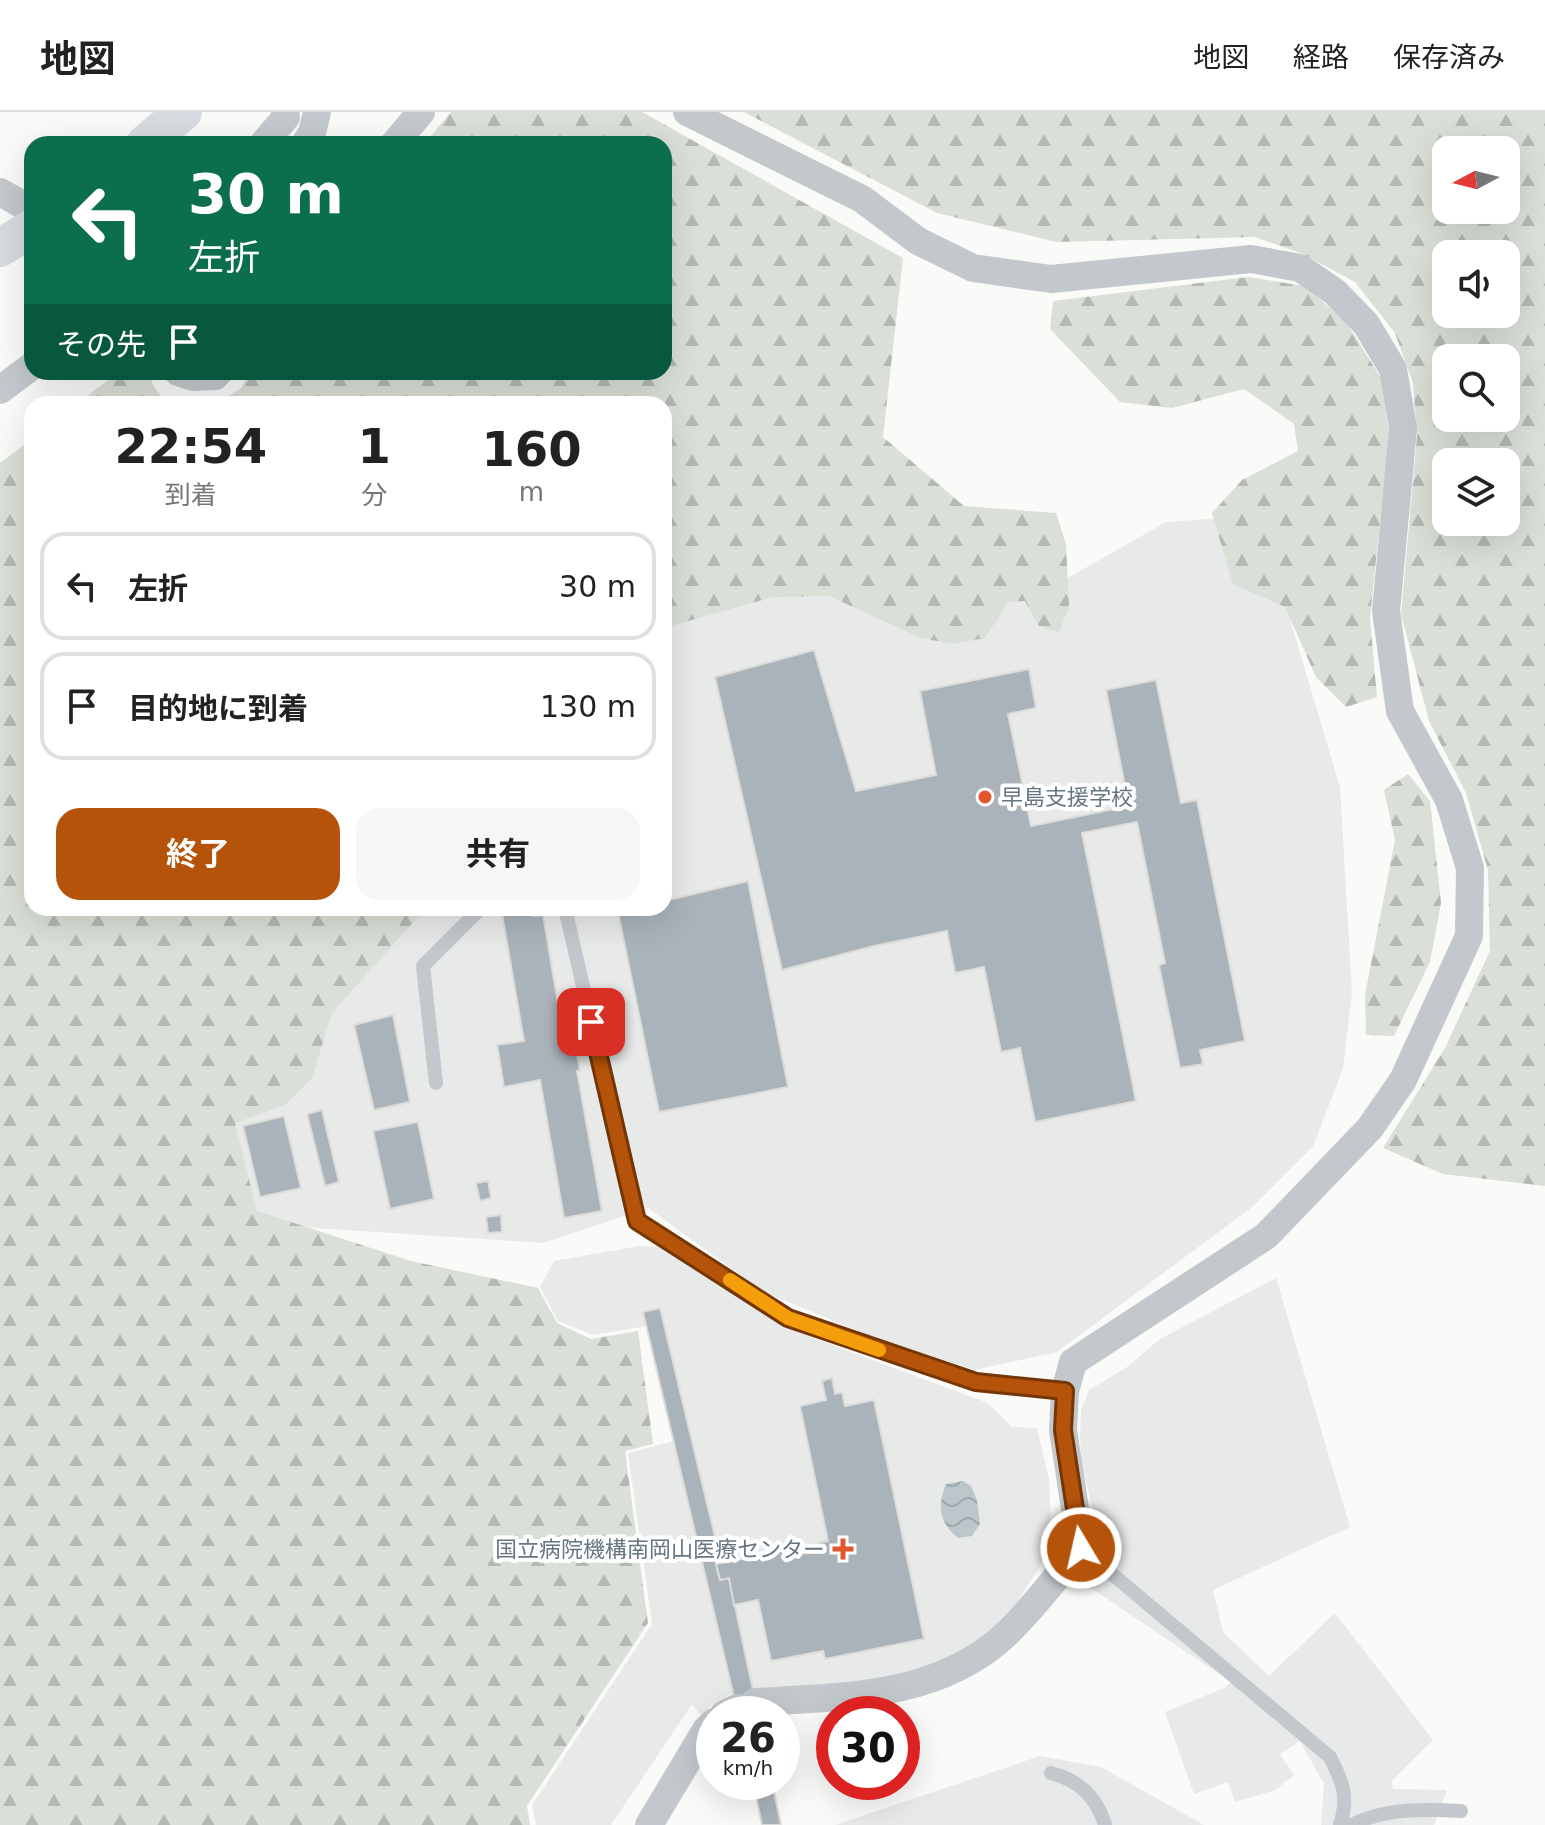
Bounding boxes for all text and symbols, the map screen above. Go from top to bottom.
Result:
text: 地図 [40,37,116,81]
text: 地図 [1193,41,1249,74]
text: 経路 [1293,41,1349,74]
text: 保存済み [1393,41,1505,74]
north arrow [1432,136,1520,224]
map controls [1432,136,1520,536]
text: 30 m [188,161,344,226]
icon: left [56,168,160,272]
text: 左折 [188,237,260,278]
button: sound [1432,240,1520,328]
icon: arrive [162,320,206,364]
text: その先 [56,327,146,362]
button: search [1432,344,1520,432]
text: 22:54 [114,418,267,474]
text: 1 [358,418,391,474]
text: 160 [481,421,582,477]
button: layers [1432,448,1520,536]
text: m [519,477,544,507]
text: 到着 [165,480,217,510]
text: 分 [361,480,387,510]
icon: left [60,564,104,608]
text: 30 m [559,569,636,604]
text: 左折 [128,571,188,606]
icon: arrive [60,684,104,728]
text: 130 m [540,689,636,724]
text: 目的地に到着 [128,691,308,726]
place label: 早島支援学校 [1001,785,1133,810]
marker: 早島支援学校 [976,788,994,806]
button: 終了 [56,808,340,900]
button: 共有 [356,808,640,900]
pin [557,988,625,1056]
icon: arrive [569,1000,613,1044]
position arrow [1039,1506,1123,1590]
place label: 国立病院機構南岡山医療センター [495,1537,825,1562]
marker: 国立病院機構南岡山医療センター [832,1538,854,1560]
speed limit sign: 30 [816,1696,920,1800]
text: 26 [720,1715,776,1761]
text: km/h [723,1756,773,1780]

